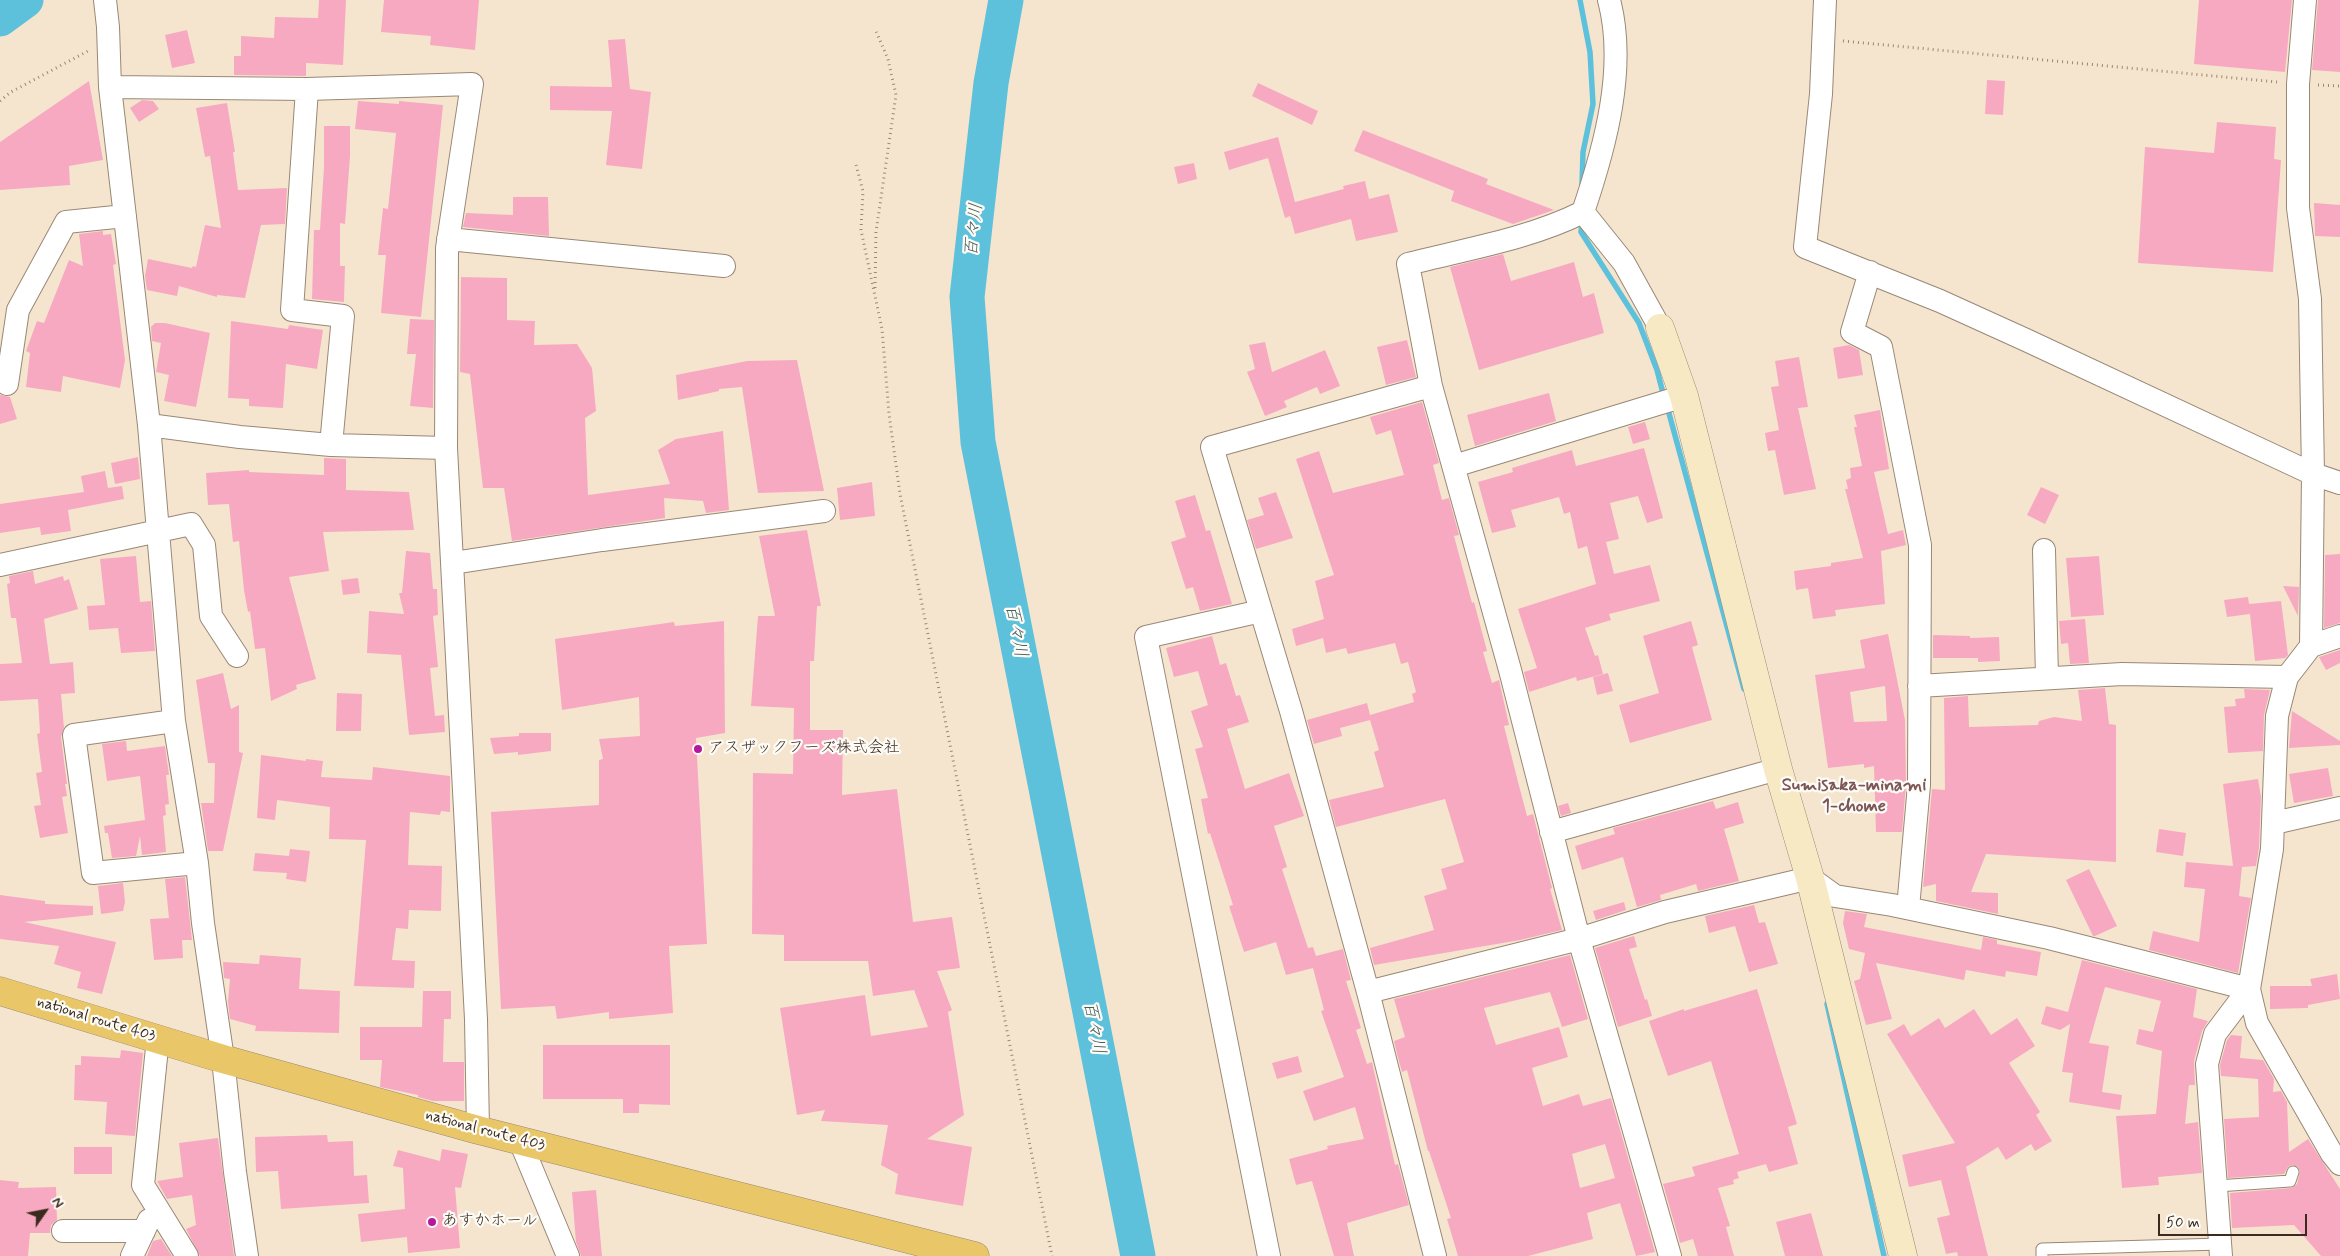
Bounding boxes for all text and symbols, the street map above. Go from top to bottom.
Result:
water label: 百々川 [961,202,989,258]
water label: 百々川 [999,602,1031,660]
place label: アスザックフーズ株式会社 [708,739,900,759]
marker: アスザックフーズ株式会社 [692,743,704,755]
district label: Sumisaka-minami 1-chome [1782,775,1926,818]
street label: national route 403 [34,993,158,1047]
water label: 百々川 [1077,999,1109,1057]
street label: national route 403 [423,1106,547,1156]
north arrow [20,1186,70,1236]
text: N [47,1194,68,1212]
scale bar [2160,1204,2309,1236]
place label: あすかホール [442,1212,538,1232]
text: 50 m [2166,1213,2200,1233]
marker: あすかホール [426,1216,438,1228]

